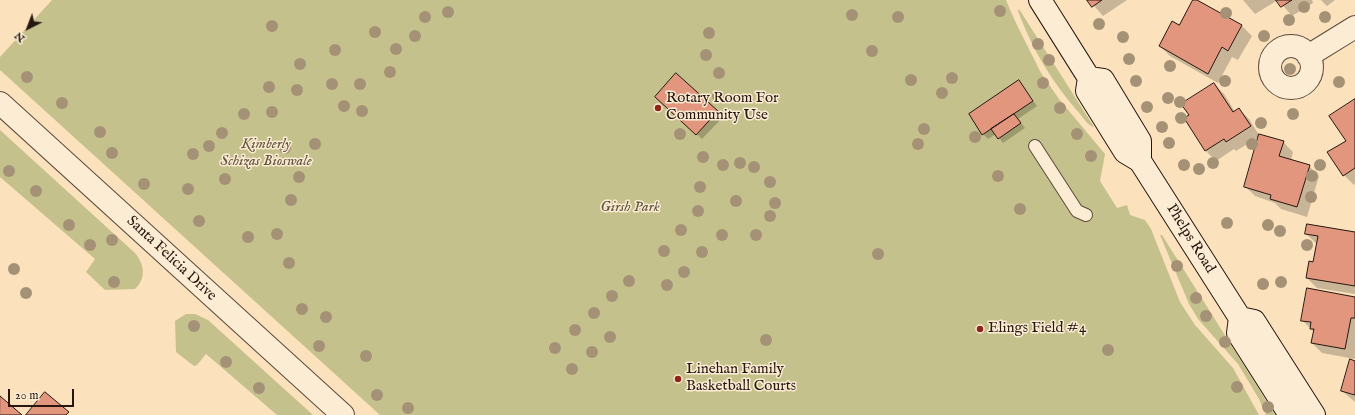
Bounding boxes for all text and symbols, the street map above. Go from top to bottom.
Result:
north arrow [8,8,48,48]
text: N [12,29,28,45]
place label: Rotary Room For Community Use [666,90,779,125]
marker: Rotary Room For Community Use [653,103,663,113]
park label: Kimberly Schizas Bioswale [220,136,312,171]
park label: Girsh Park [600,199,660,217]
street label: Phelps Road [1162,201,1218,277]
street label: Santa Felicia Drive [122,213,220,305]
place label: Elings Field #4 [988,320,1086,338]
marker: Elings Field #4 [975,324,985,334]
place label: Linehan Family Basketball Courts [686,361,796,396]
marker: Linehan Family Basketball Courts [673,374,683,384]
scale bar [10,381,76,407]
text: 20 m [15,388,38,403]

